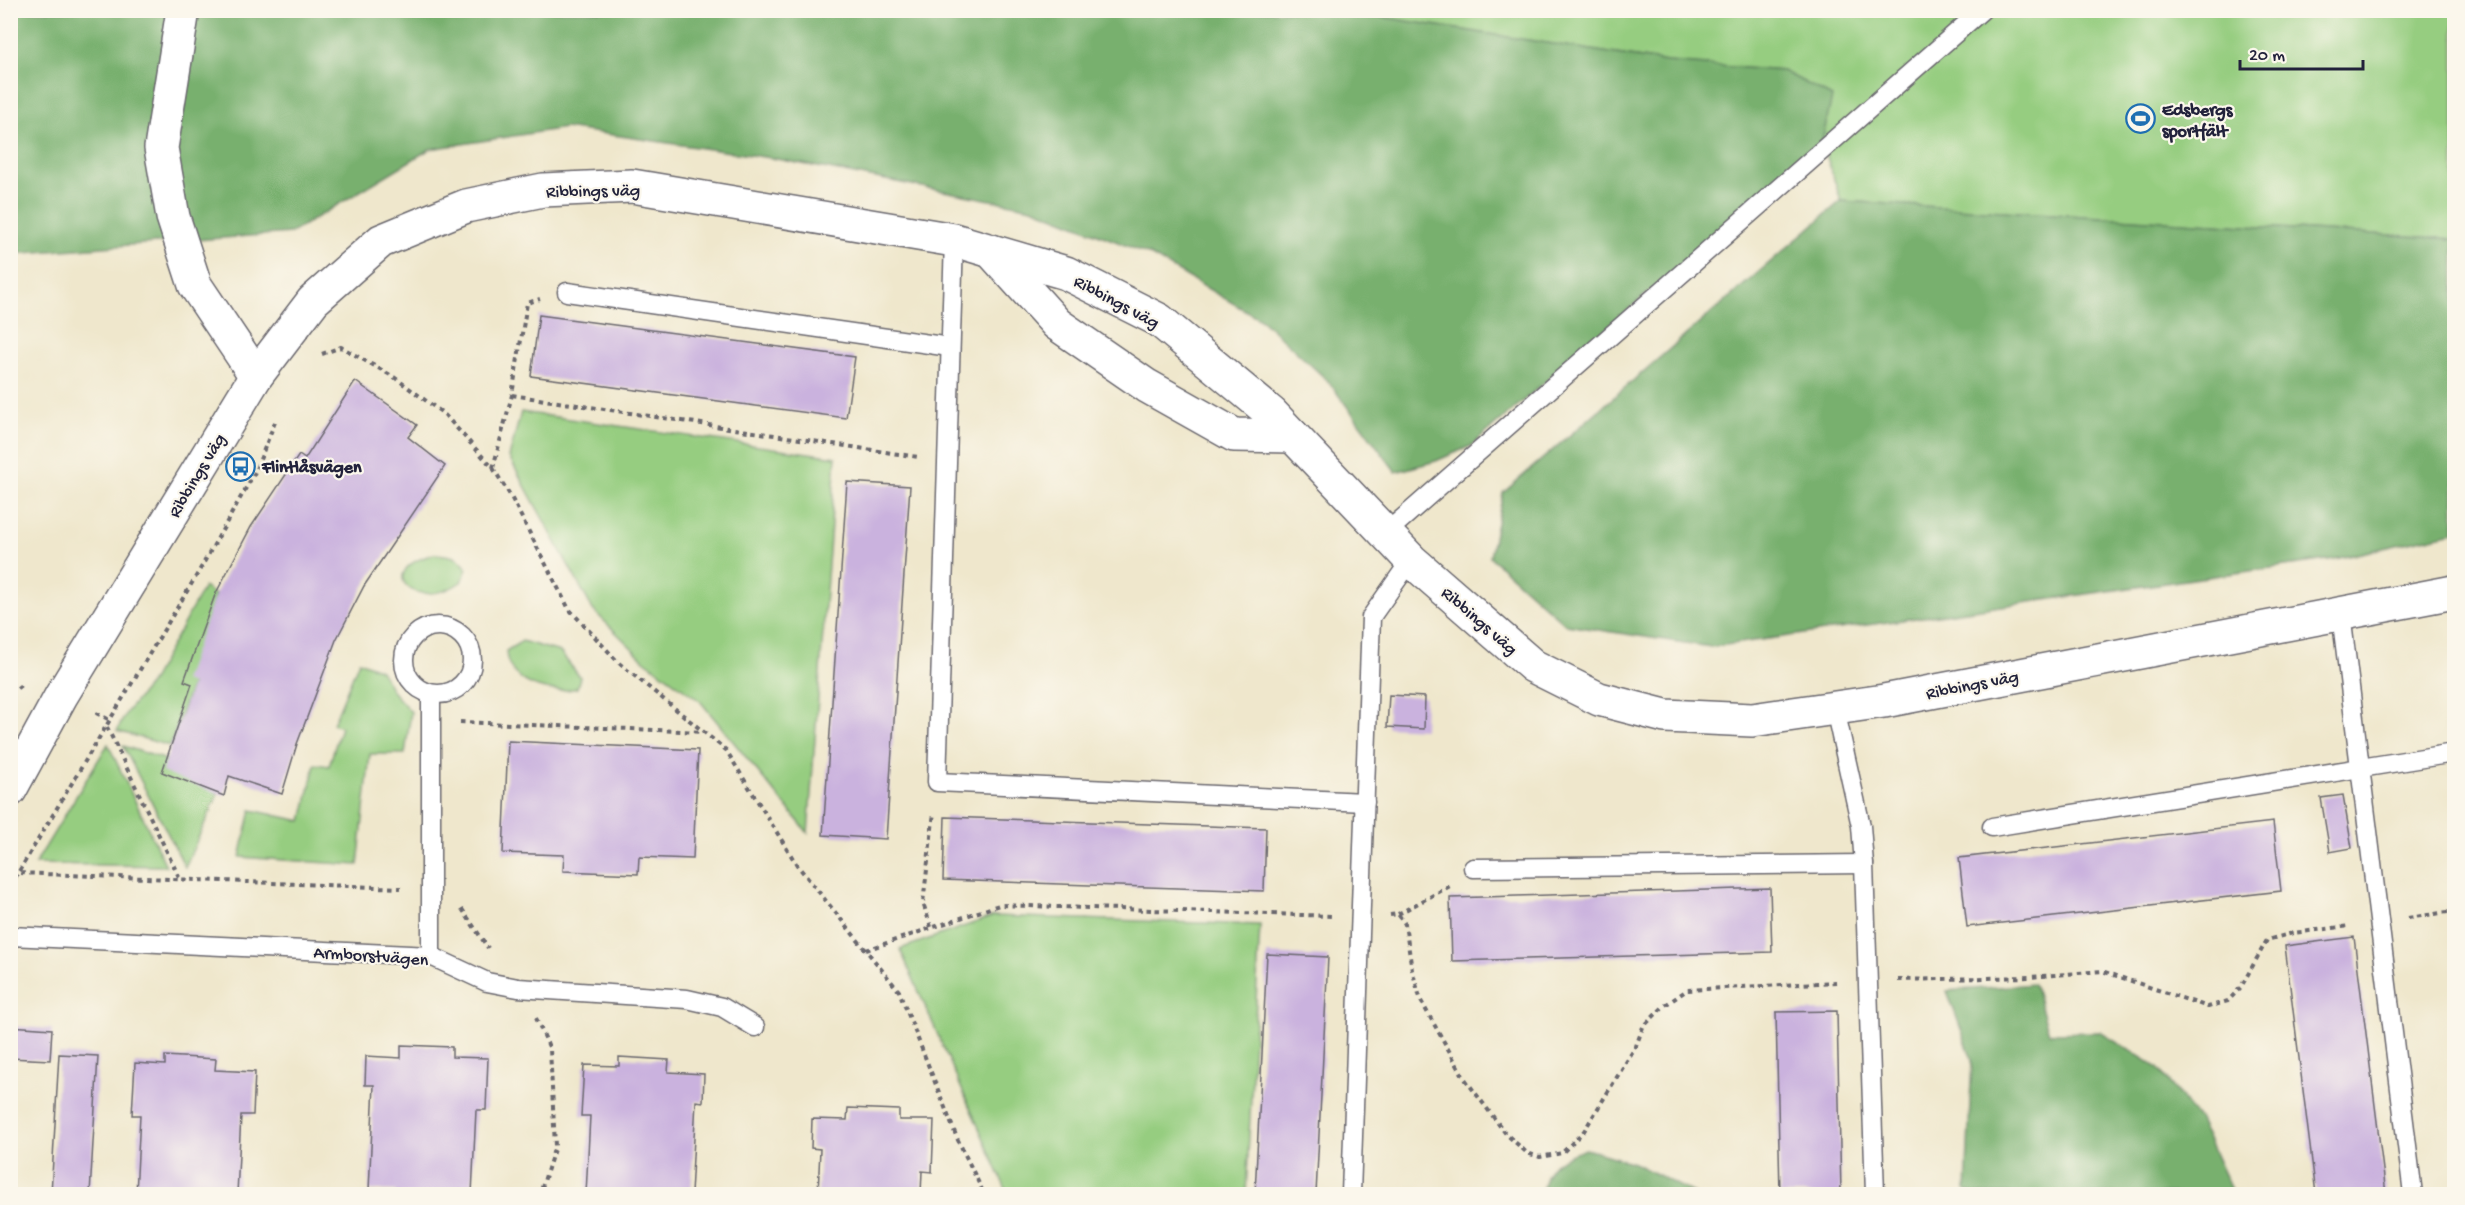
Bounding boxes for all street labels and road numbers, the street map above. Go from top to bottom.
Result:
street label: Ribbings väg [546,181,640,204]
street label: Ribbings väg [1069,272,1162,335]
street label: Ribbings väg [165,431,231,522]
street label: Ribbings väg [1436,583,1521,661]
street label: Ribbings väg [1924,667,2021,706]
street label: Armborstvägen [313,943,429,972]

